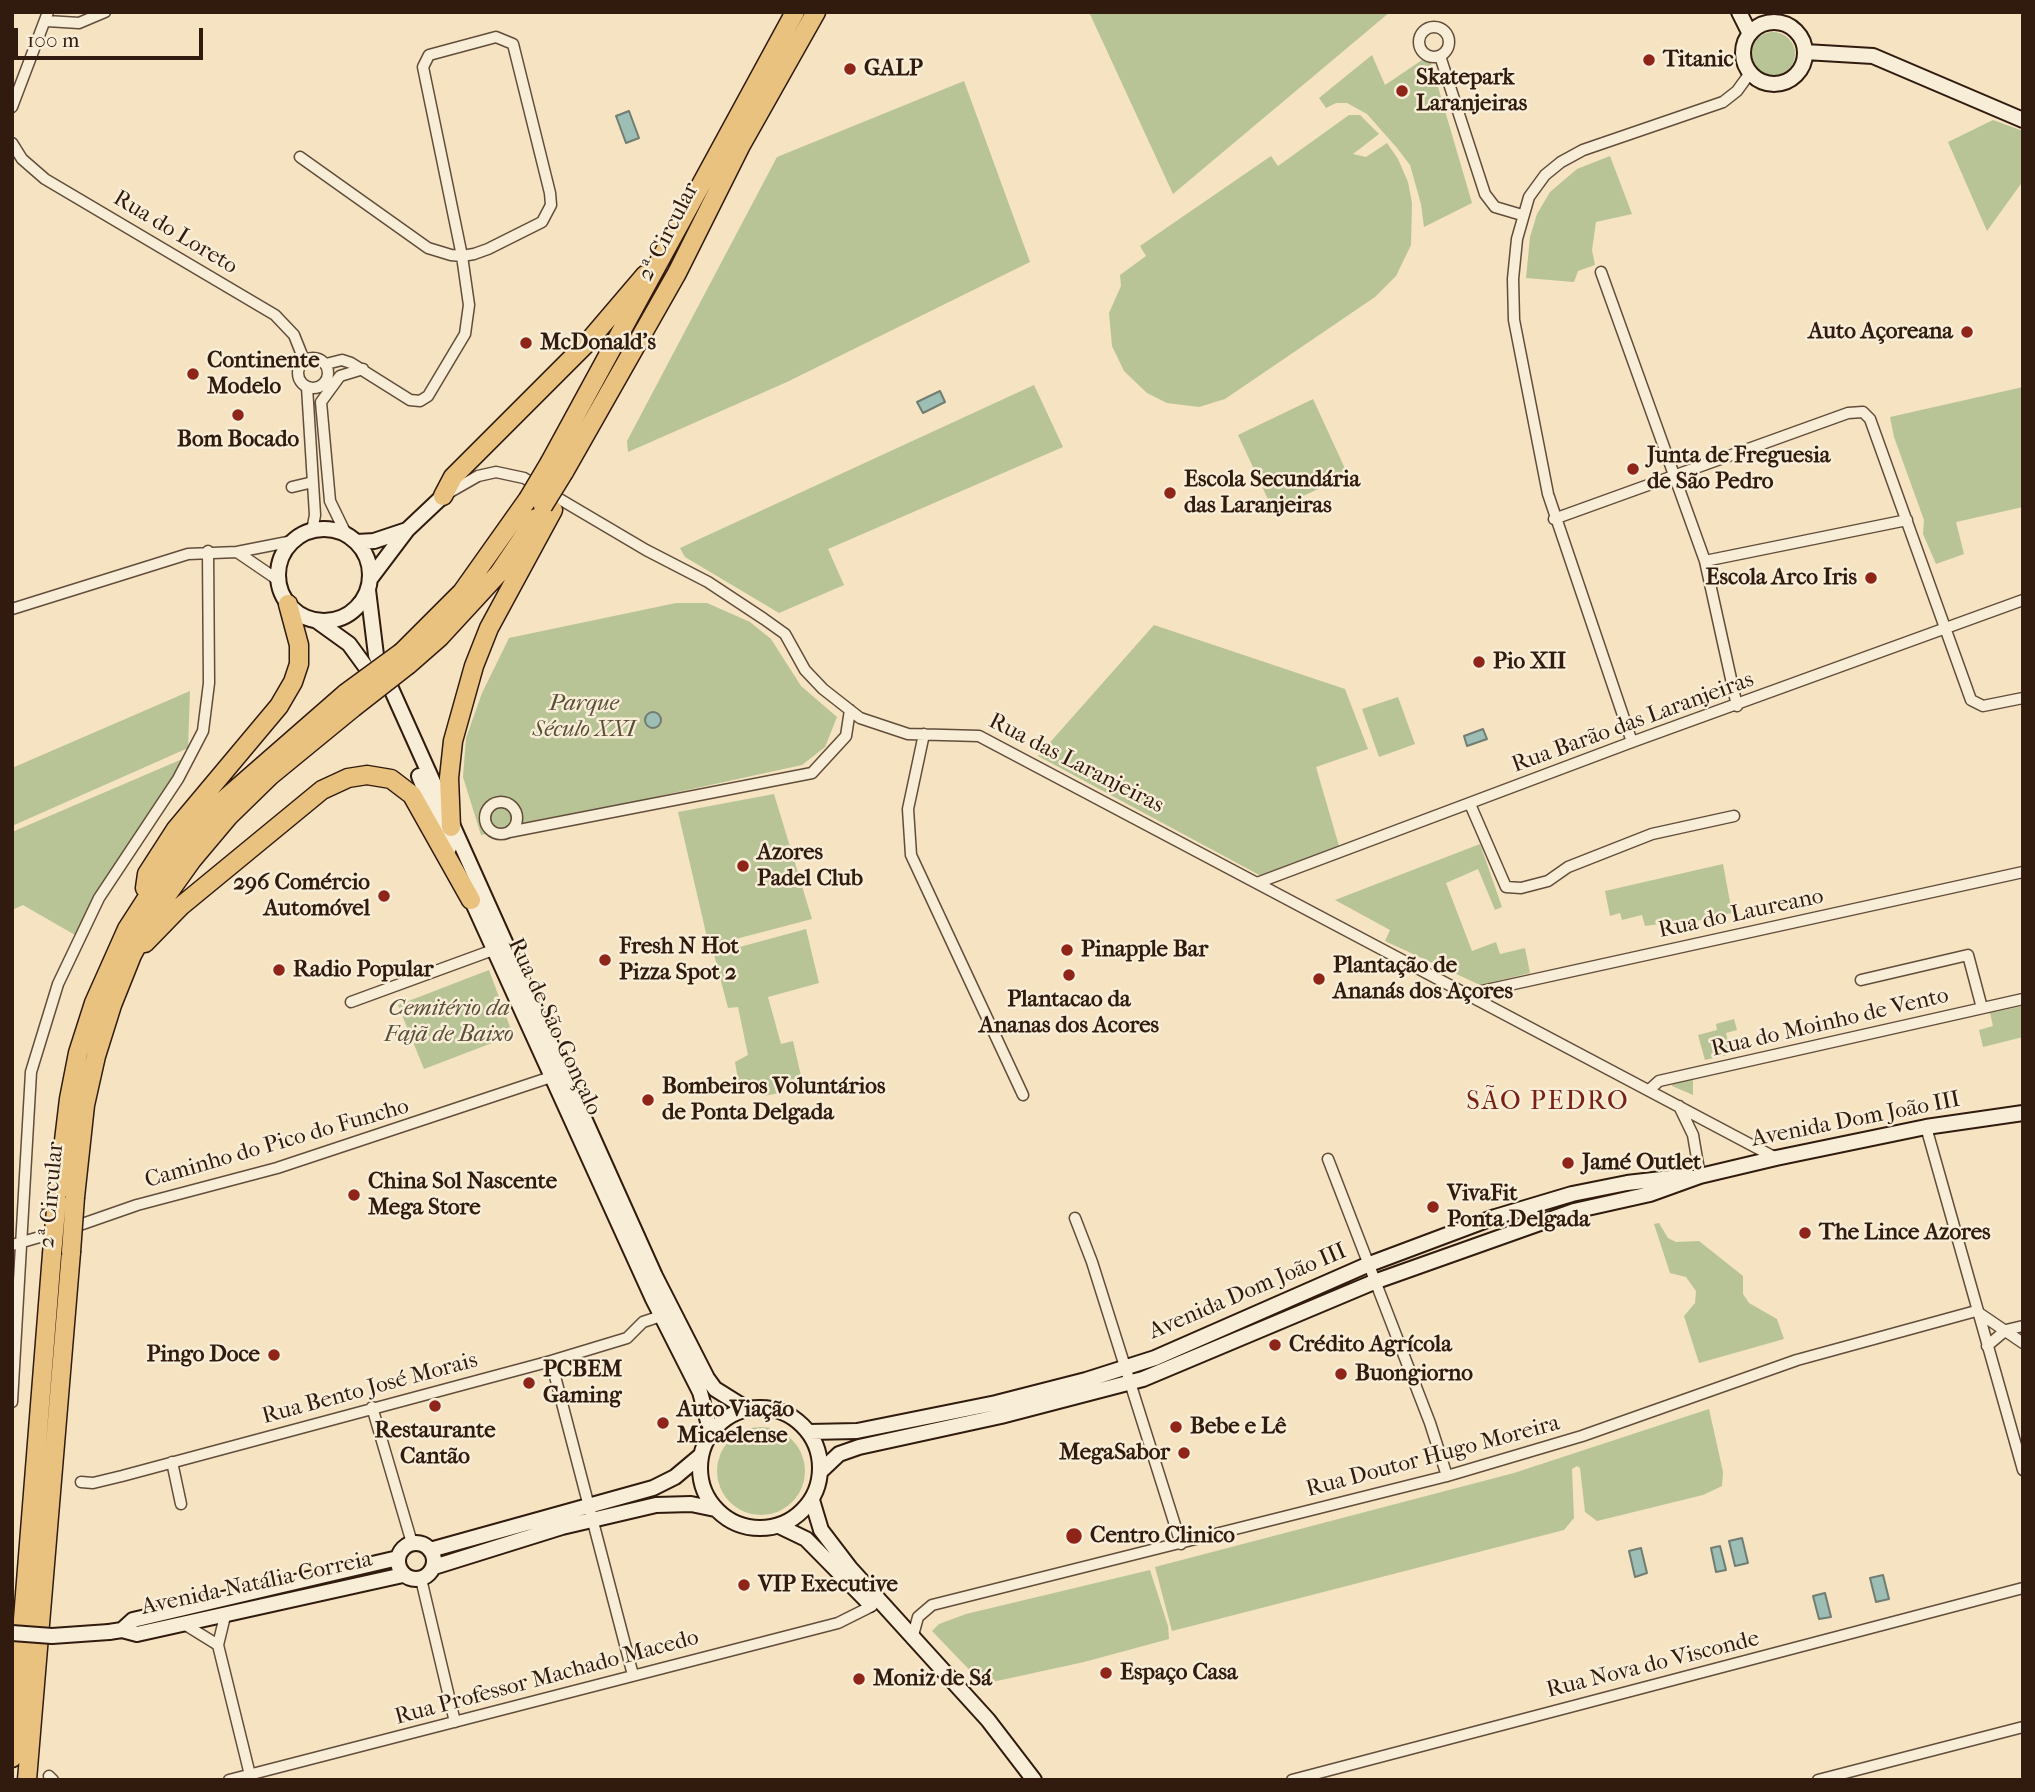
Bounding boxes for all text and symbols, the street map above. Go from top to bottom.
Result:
scale bar [18,14,206,58]
text: 100 m [27,28,80,52]
place label: Titanic [1663,46,1734,74]
marker: Titanic [1641,52,1657,68]
place label: GALP [864,55,923,83]
marker: GALP [842,61,858,77]
place label: Skatepark Laranjeiras [1416,64,1527,118]
marker: Skatepark Laranjeiras [1394,83,1410,99]
street label: 2ª Circular [632,178,706,286]
street label: Rua do Loreto [108,185,242,281]
place label: Auto Açoreana [1808,318,1953,346]
marker: Auto Açoreana [1959,324,1975,340]
place label: McDonald's [540,329,656,357]
marker: McDonald's [518,335,534,351]
place label: Continente Modelo [207,347,320,401]
marker: Continente Modelo [185,366,201,382]
marker: Bom Bocado [230,407,246,423]
place label: Bom Bocado [177,426,299,454]
place label: Junta de Freguesia de São Pedro [1647,442,1830,496]
marker: Junta de Freguesia de São Pedro [1625,461,1641,477]
place label: Escola Secundária das Laranjeiras [1184,466,1360,520]
marker: Escola Secundária das Laranjeiras [1162,485,1178,501]
place label: Escola Arco Iris [1706,564,1857,592]
marker: Escola Arco Iris [1863,570,1879,586]
place label: Pio XII [1493,648,1566,676]
marker: Pio XII [1471,654,1487,670]
street label: Rua Barão das Laranjeiras [1508,666,1758,780]
park label: Parque Século XXI [533,690,635,744]
street label: Rua das Laranjeiras [984,708,1168,820]
place label: Azores Padel Club [757,839,863,893]
marker: Azores Padel Club [735,858,751,874]
place label: 296 Comércio Automóvel [233,869,370,923]
street label: Rua do Laureano [1656,883,1826,945]
marker: 296 Comércio Automóvel [376,888,392,904]
place label: Fresh N Hot Pizza Spot 2 [619,933,739,987]
street label: Rua de São Gonçalo [501,934,607,1120]
place label: Pinapple Bar [1081,936,1208,964]
marker: Pinapple Bar [1059,942,1075,958]
marker: Fresh N Hot Pizza Spot 2 [597,952,613,968]
place label: Plantação de Ananás dos Açores [1333,952,1513,1006]
place label: Radio Popular [293,956,434,984]
marker: Radio Popular [271,962,287,978]
marker: Plantacao da Ananas dos Acores [1061,967,1077,983]
marker: Plantação de Ananás dos Açores [1311,971,1327,987]
street label: Rua do Moinho de Vento [1709,982,1951,1064]
place label: Plantacao da Ananas dos Acores [979,986,1159,1040]
park label: Cemitério da Fajã de Baixo [384,995,514,1049]
place label: Bombeiros Voluntários de Ponta Delgada [662,1073,885,1127]
street label: Avenida Dom João III [1749,1086,1963,1154]
district label: SÃO PEDRO [1467,1087,1629,1119]
marker: Bombeiros Voluntários de Ponta Delgada [640,1092,656,1108]
street label: Caminho do Pico do Funcho [142,1093,412,1195]
street label: 2ª Circular [34,1141,70,1249]
place label: Jamé Outlet [1582,1149,1701,1177]
marker: Jamé Outlet [1560,1155,1576,1171]
place label: China Sol Nascente Mega Store [368,1168,557,1222]
place label: VivaFit Ponta Delgada [1447,1180,1590,1234]
marker: China Sol Nascente Mega Store [346,1187,362,1203]
marker: VivaFit Ponta Delgada [1425,1199,1441,1215]
place label: The Lince Azores [1819,1219,1991,1247]
marker: The Lince Azores [1797,1225,1813,1241]
street label: Avenida Dom João III [1145,1238,1351,1346]
place label: Crédito Agrícola [1289,1331,1452,1359]
marker: Crédito Agrícola [1267,1337,1283,1353]
place label: Pingo Doce [146,1341,260,1369]
street label: Rua Bento José Morais [259,1347,481,1431]
marker: Pingo Doce [266,1347,282,1363]
place label: PCBEM Gaming [543,1356,622,1410]
place label: Buongiorno [1355,1360,1473,1388]
marker: Buongiorno [1333,1366,1349,1382]
marker: PCBEM Gaming [521,1375,537,1391]
place label: Auto Viação Micaelense [677,1396,794,1450]
marker: Restaurante Cantão [427,1398,443,1414]
street label: Rua Doutor Hugo Moreira [1303,1410,1563,1504]
place label: Bebe e Lê [1190,1413,1286,1441]
marker: Auto Viação Micaelense [655,1415,671,1431]
place label: Restaurante Cantão [374,1417,496,1471]
marker: Bebe e Lê [1168,1419,1184,1435]
place label: MegaSabor [1059,1439,1170,1467]
marker: MegaSabor [1176,1445,1192,1461]
place label: Centro Clinico [1090,1522,1235,1550]
marker: Centro Clinico [1064,1526,1084,1546]
street label: Avenida Natália Correia [139,1546,375,1622]
place label: VIP Executive [758,1571,898,1599]
marker: VIP Executive [736,1577,752,1593]
street label: Rua Professor Machado Macedo [392,1624,702,1732]
street label: Rua Nova do Visconde [1544,1625,1762,1705]
place label: Espaço Casa [1120,1659,1238,1687]
place label: Moniz de Sá [873,1665,992,1693]
marker: Espaço Casa [1098,1665,1114,1681]
marker: Moniz de Sá [851,1671,867,1687]

